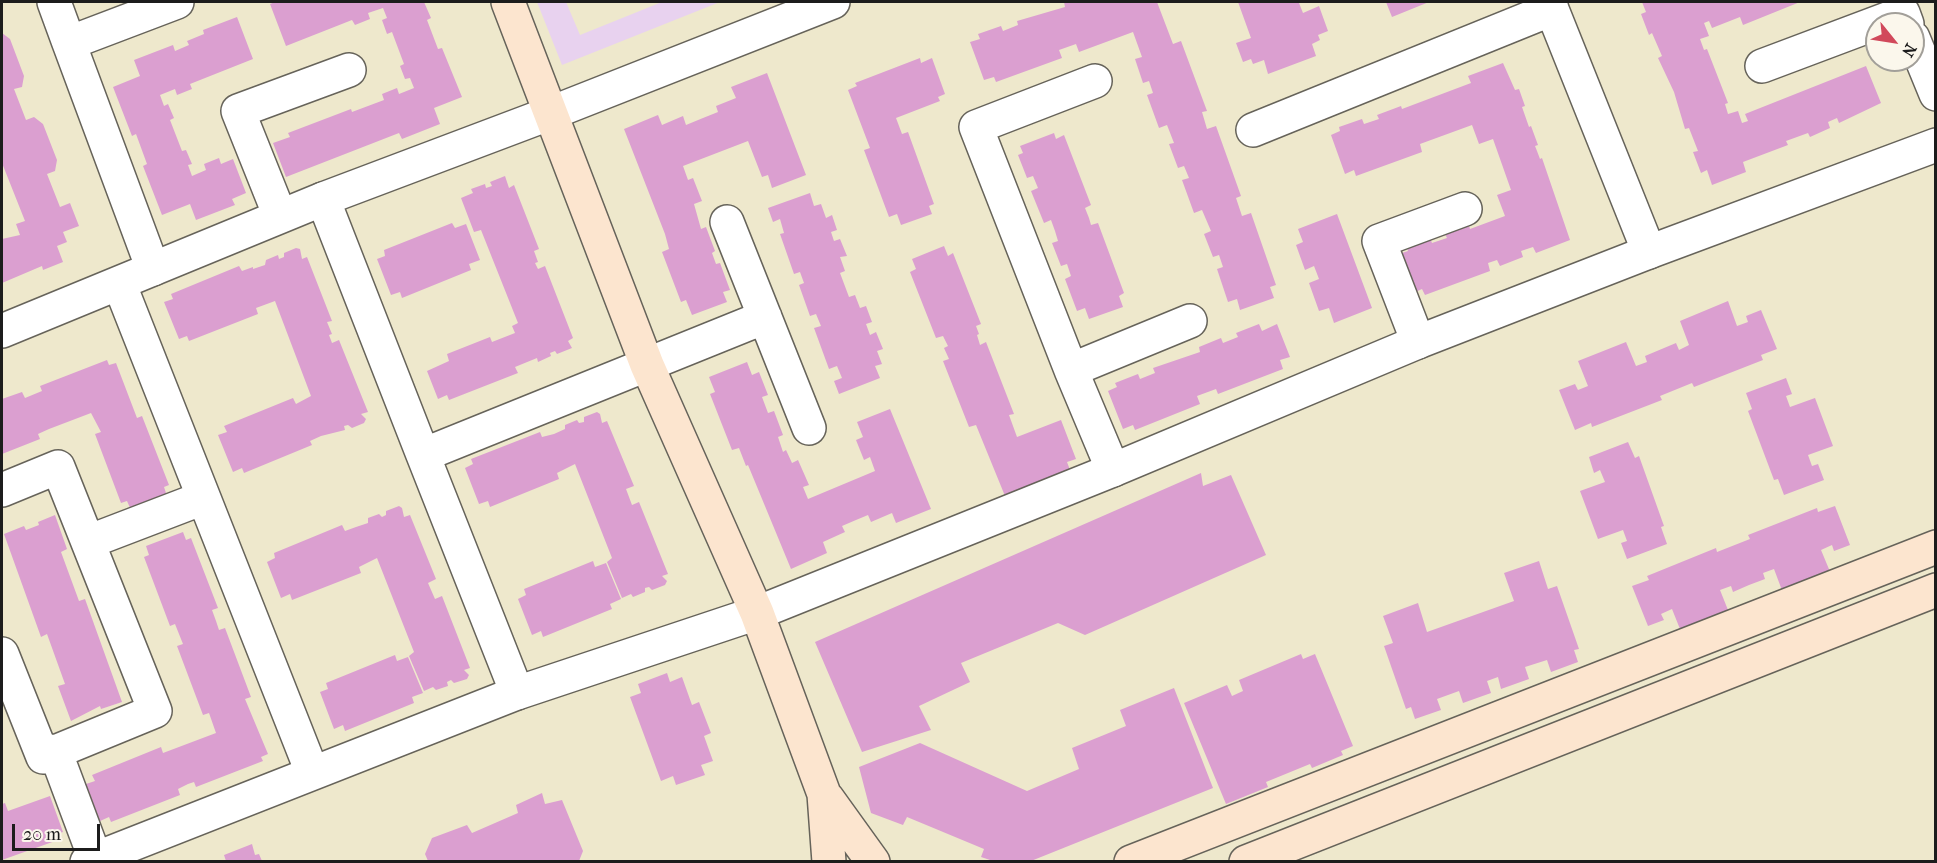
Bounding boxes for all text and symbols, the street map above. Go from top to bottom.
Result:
north arrow [1865,12,1925,72]
text: N [1898,40,1921,60]
scale bar [15,812,104,850]
text: 20 m [23,824,61,845]

